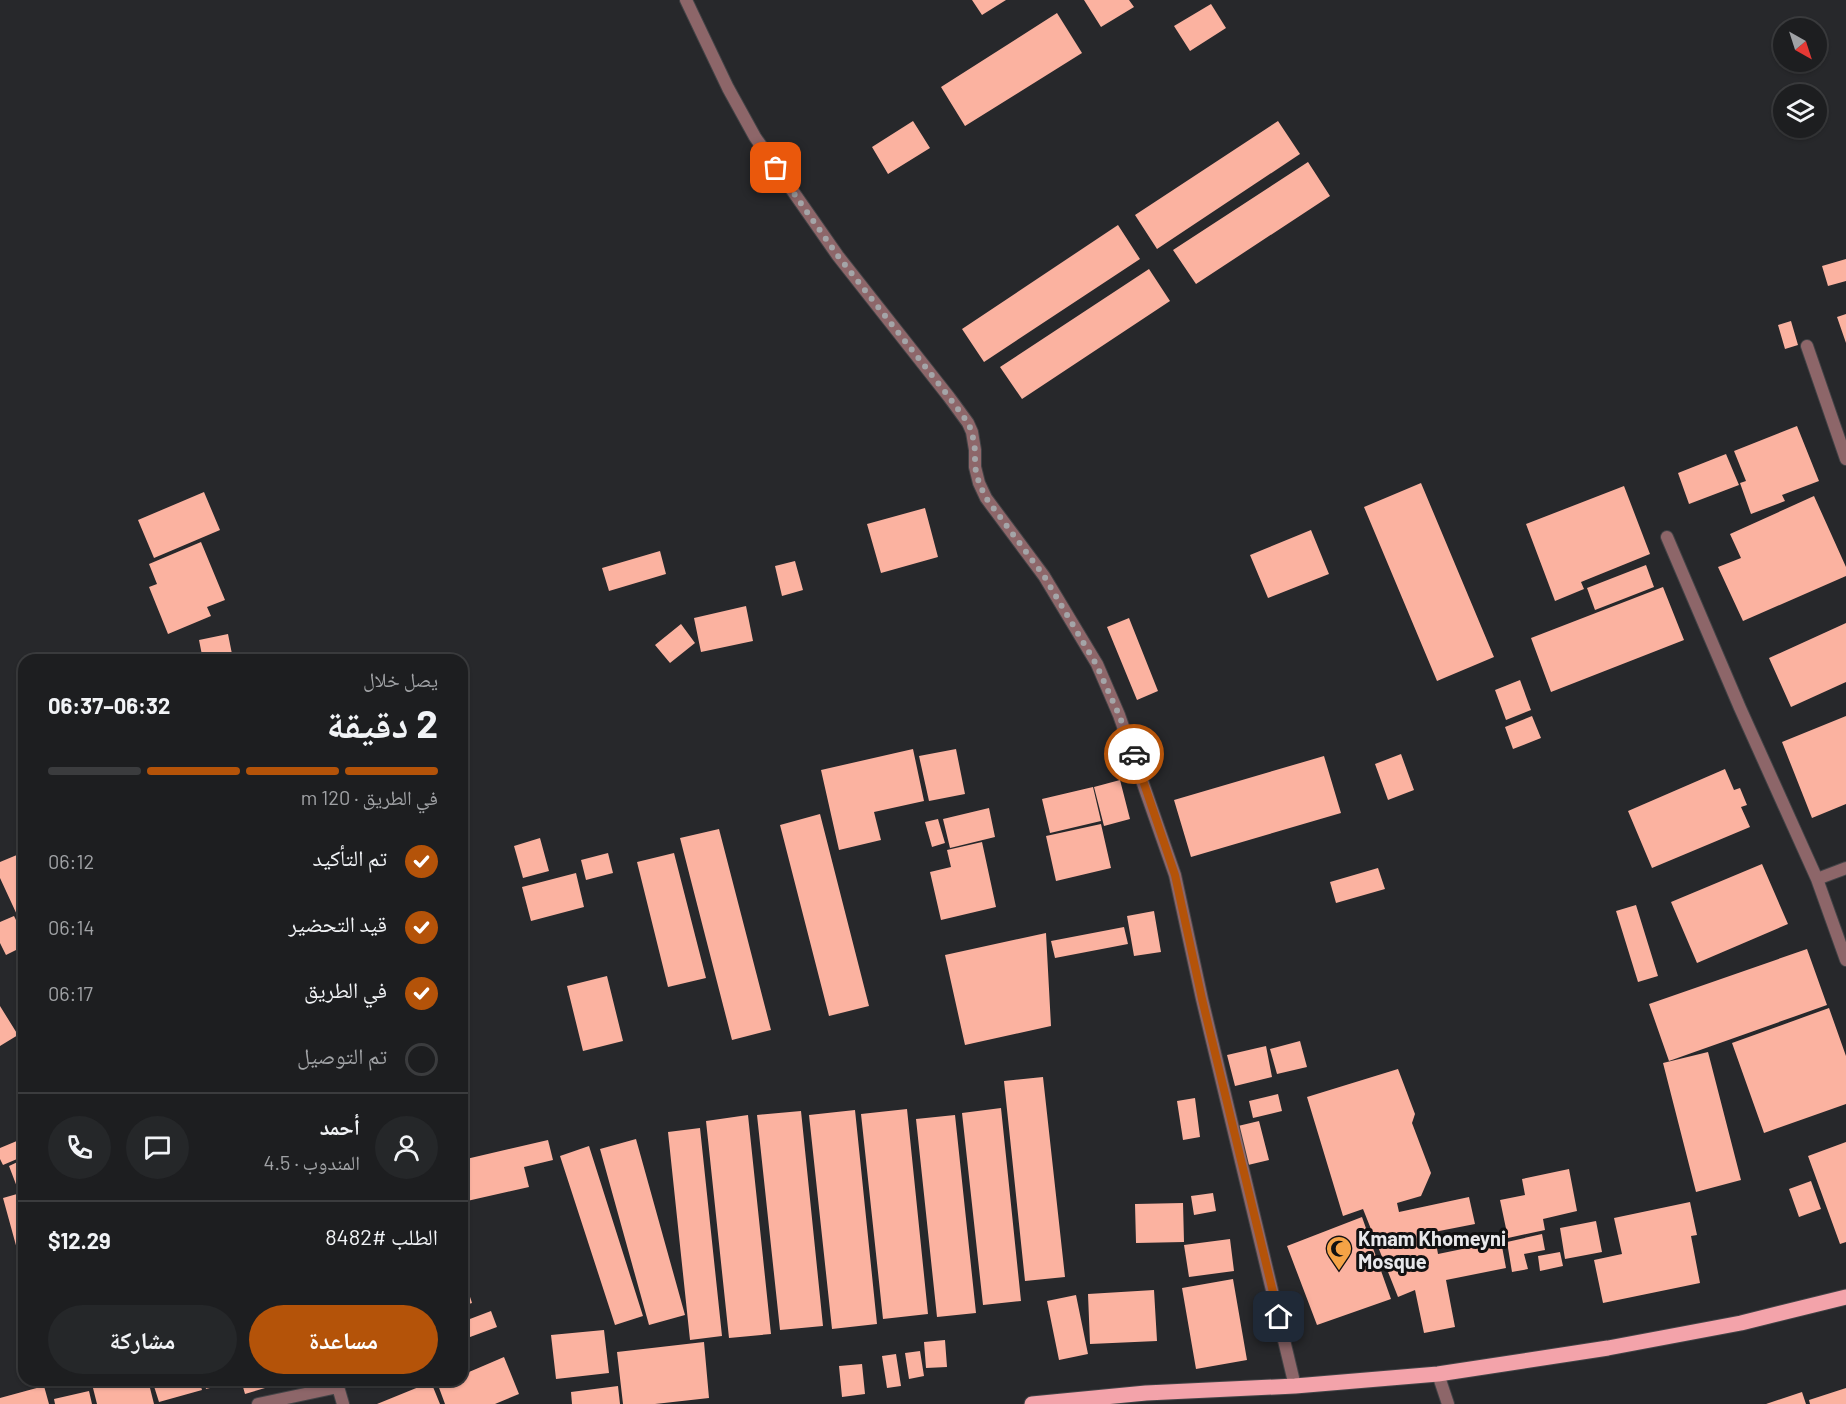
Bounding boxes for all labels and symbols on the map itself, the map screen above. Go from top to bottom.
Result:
north arrow [1773,18,1827,72]
pin [750,142,801,193]
courier [1104,724,1164,784]
place label: Kmam Khomeyni Mosque [1358,1226,1506,1273]
mosque icon: Kmam Khomeyni Mosque [1324,1234,1354,1272]
pin [1253,1291,1304,1342]

